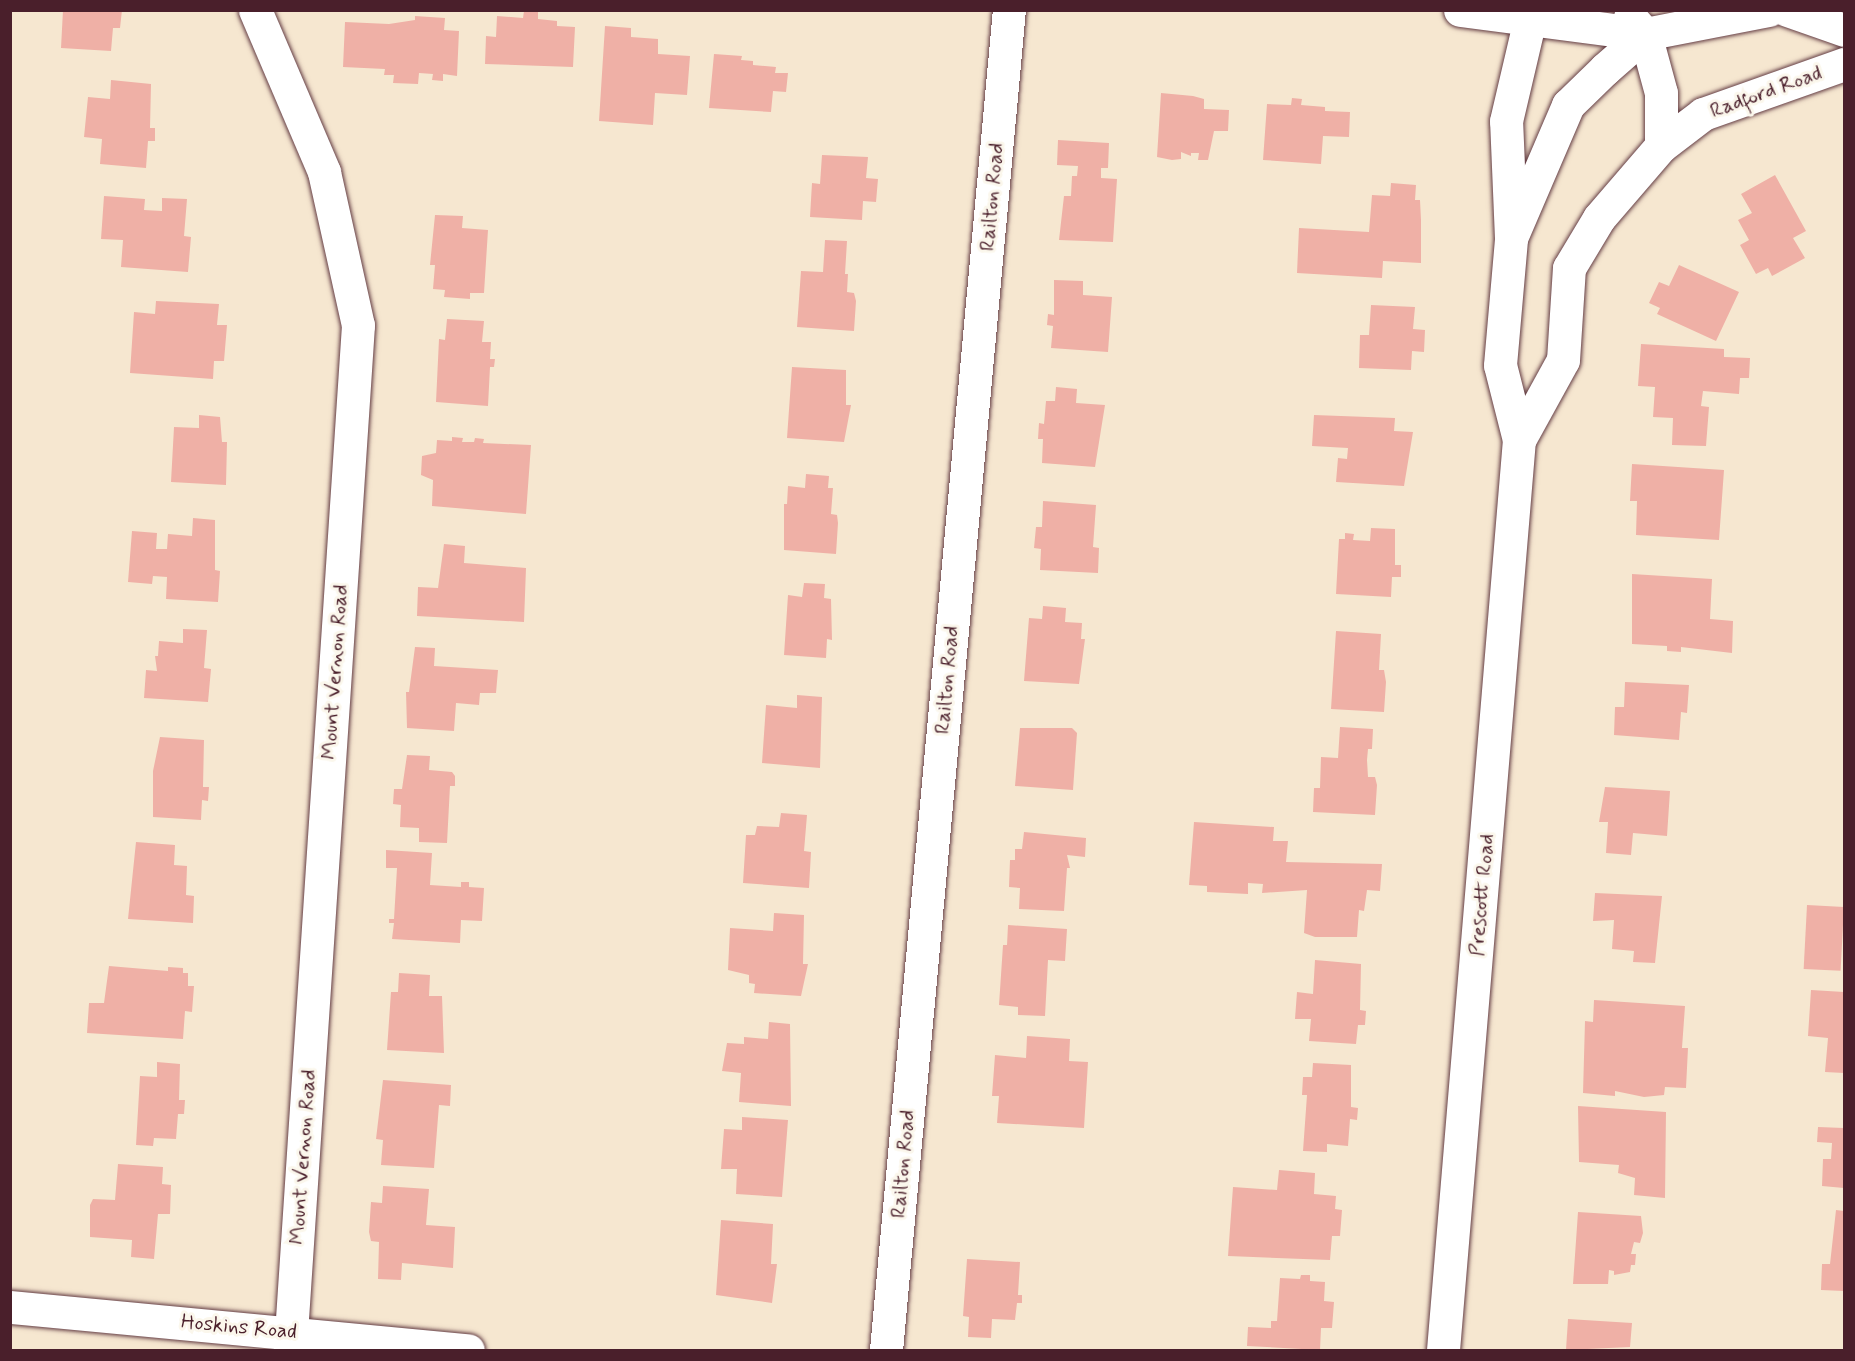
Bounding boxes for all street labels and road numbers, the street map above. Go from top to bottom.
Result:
street label: Radford Road [1707,60,1825,124]
street label: Railton Road [975,142,1009,252]
street label: Mount Vernon Road [316,583,354,761]
street label: Railton Road [930,625,964,735]
street label: Prescott Road [1464,833,1500,957]
street label: Mount Vernon Road [284,1068,322,1246]
street label: Railton Road [886,1109,920,1219]
street label: Hoskins Road [181,1309,297,1345]

